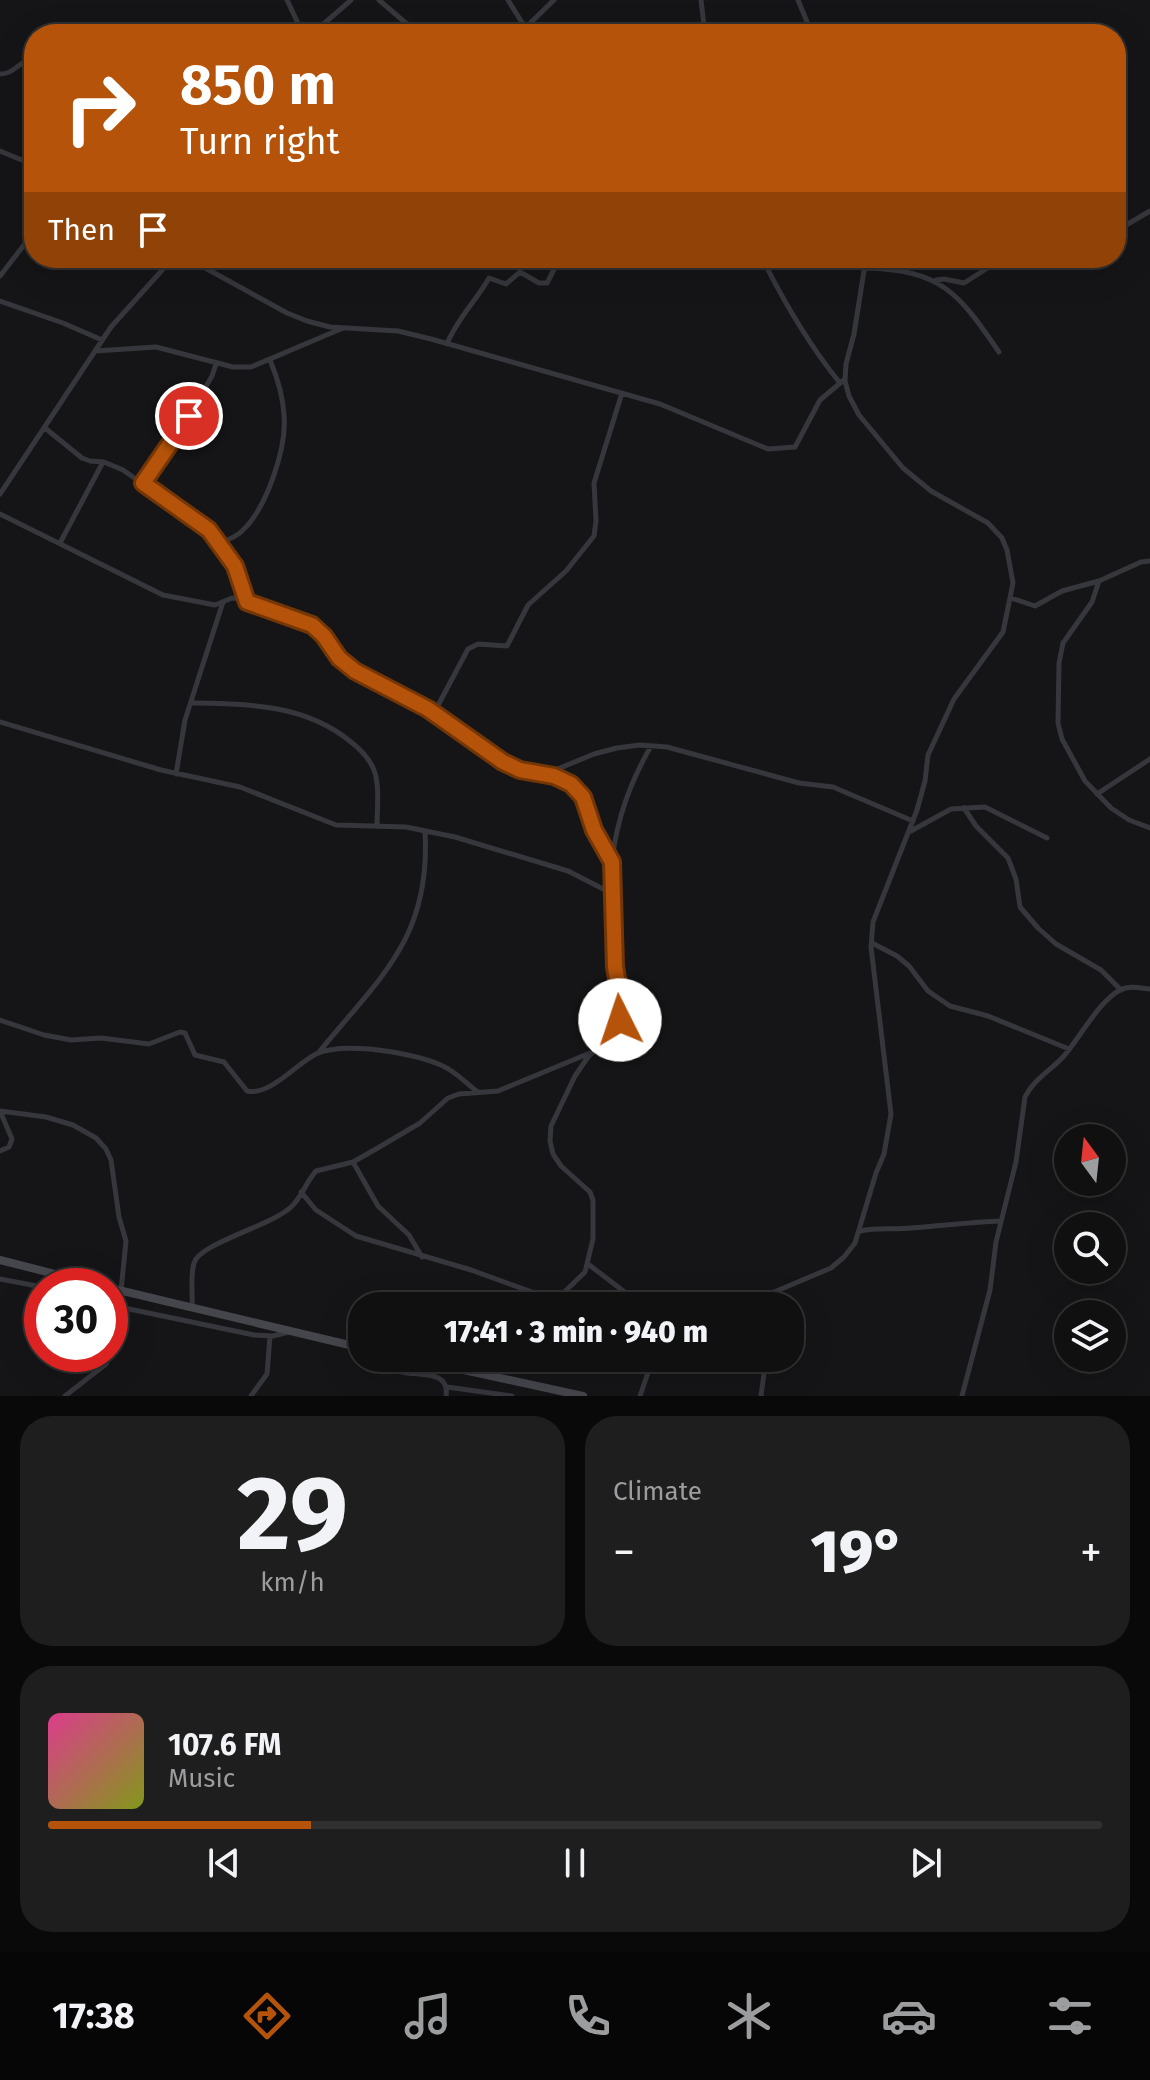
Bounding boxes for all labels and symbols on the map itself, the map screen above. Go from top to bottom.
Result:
pin [155,382,223,450]
position arrow [578,978,662,1062]
north arrow [1054,1124,1126,1196]
speed limit sign: 30 [24,1268,128,1372]

